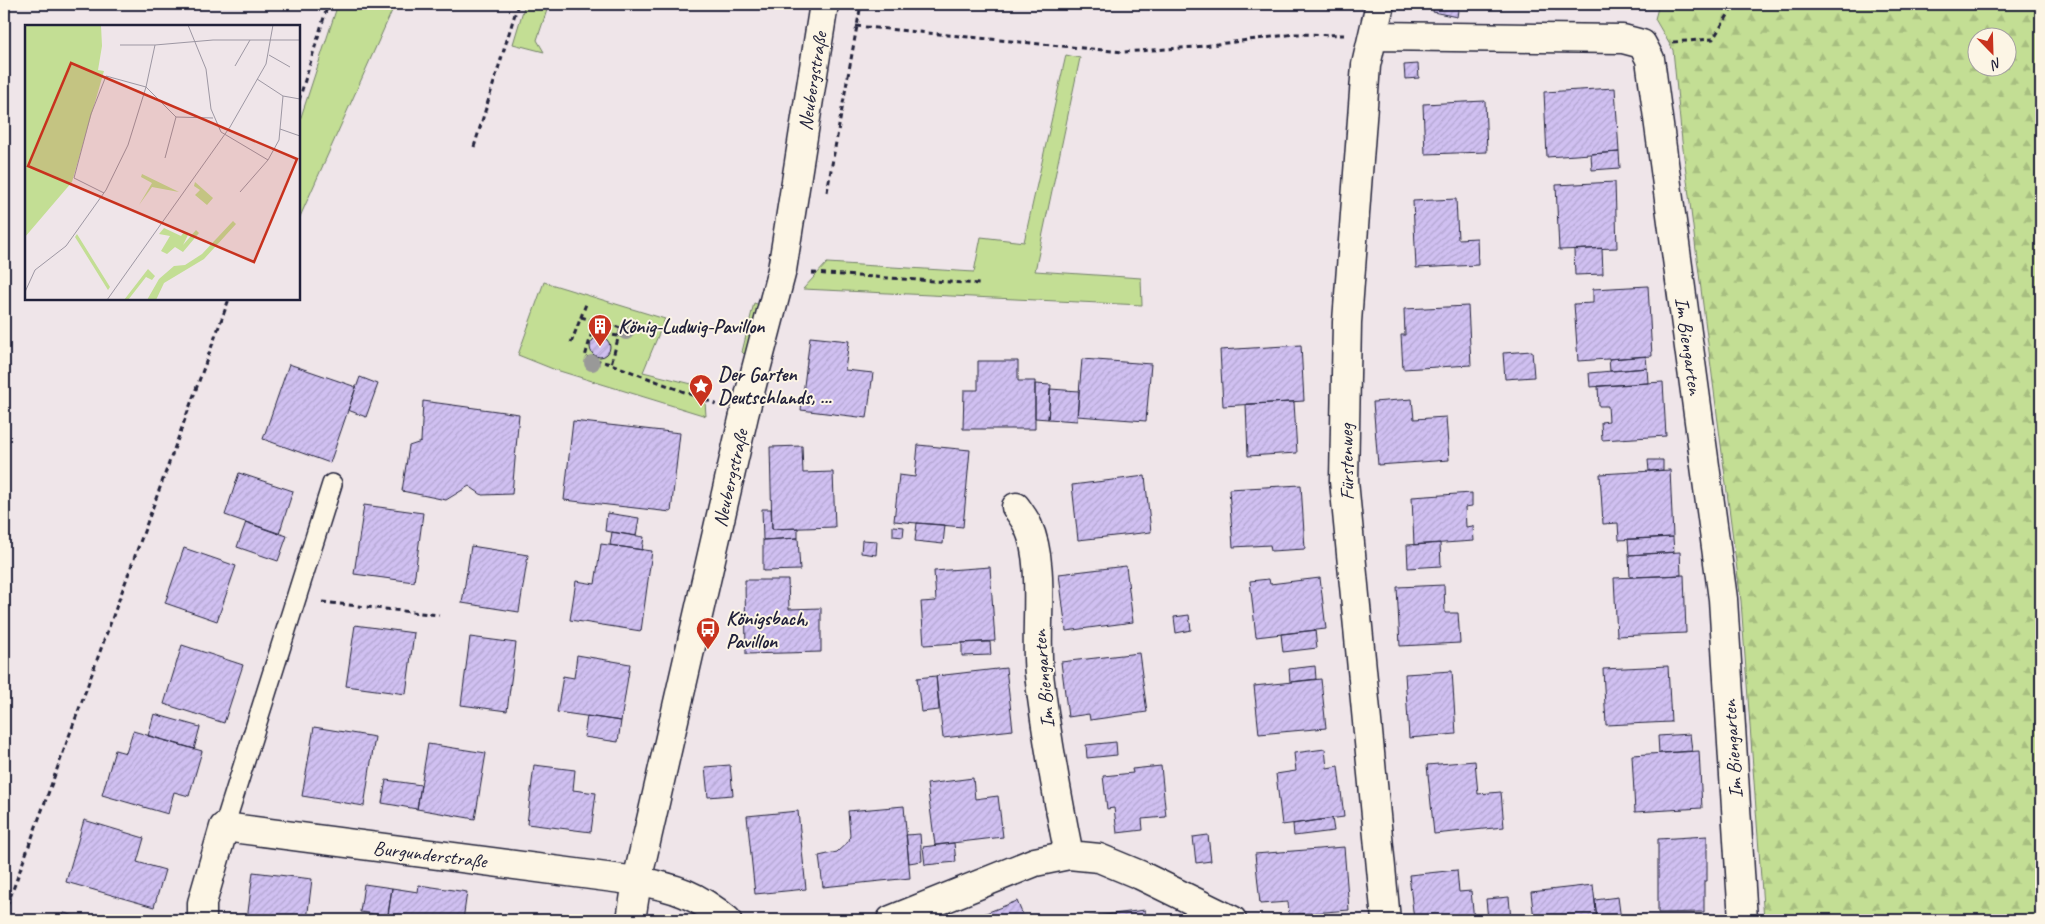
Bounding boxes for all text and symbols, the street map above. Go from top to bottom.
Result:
inset map [25,25,300,300]
north arrow [1968,28,2018,78]
street label: Neubergstraße [792,29,833,132]
text: N [1987,54,2004,74]
street label: Im Biengarten [1669,296,1708,398]
building icon: König-Ludwig-Pavillon [587,313,613,347]
place label: König-Ludwig-Pavillon [618,314,765,339]
place label: Der Garten Deutschlands, ... [718,362,833,410]
place icon: Der Garten Deutschlands, ... [688,373,714,407]
street label: Fürstenweg [1333,422,1360,500]
street label: Neubergstraße [707,425,754,529]
place label: Königsbach, Pavillon [726,606,808,654]
bus stop icon: Königsbach, Pavillon [695,616,721,650]
street label: Im Biengarten [1027,628,1060,729]
street label: Im Biengarten [1717,698,1748,799]
street label: Burgunderstraße [372,835,489,874]

